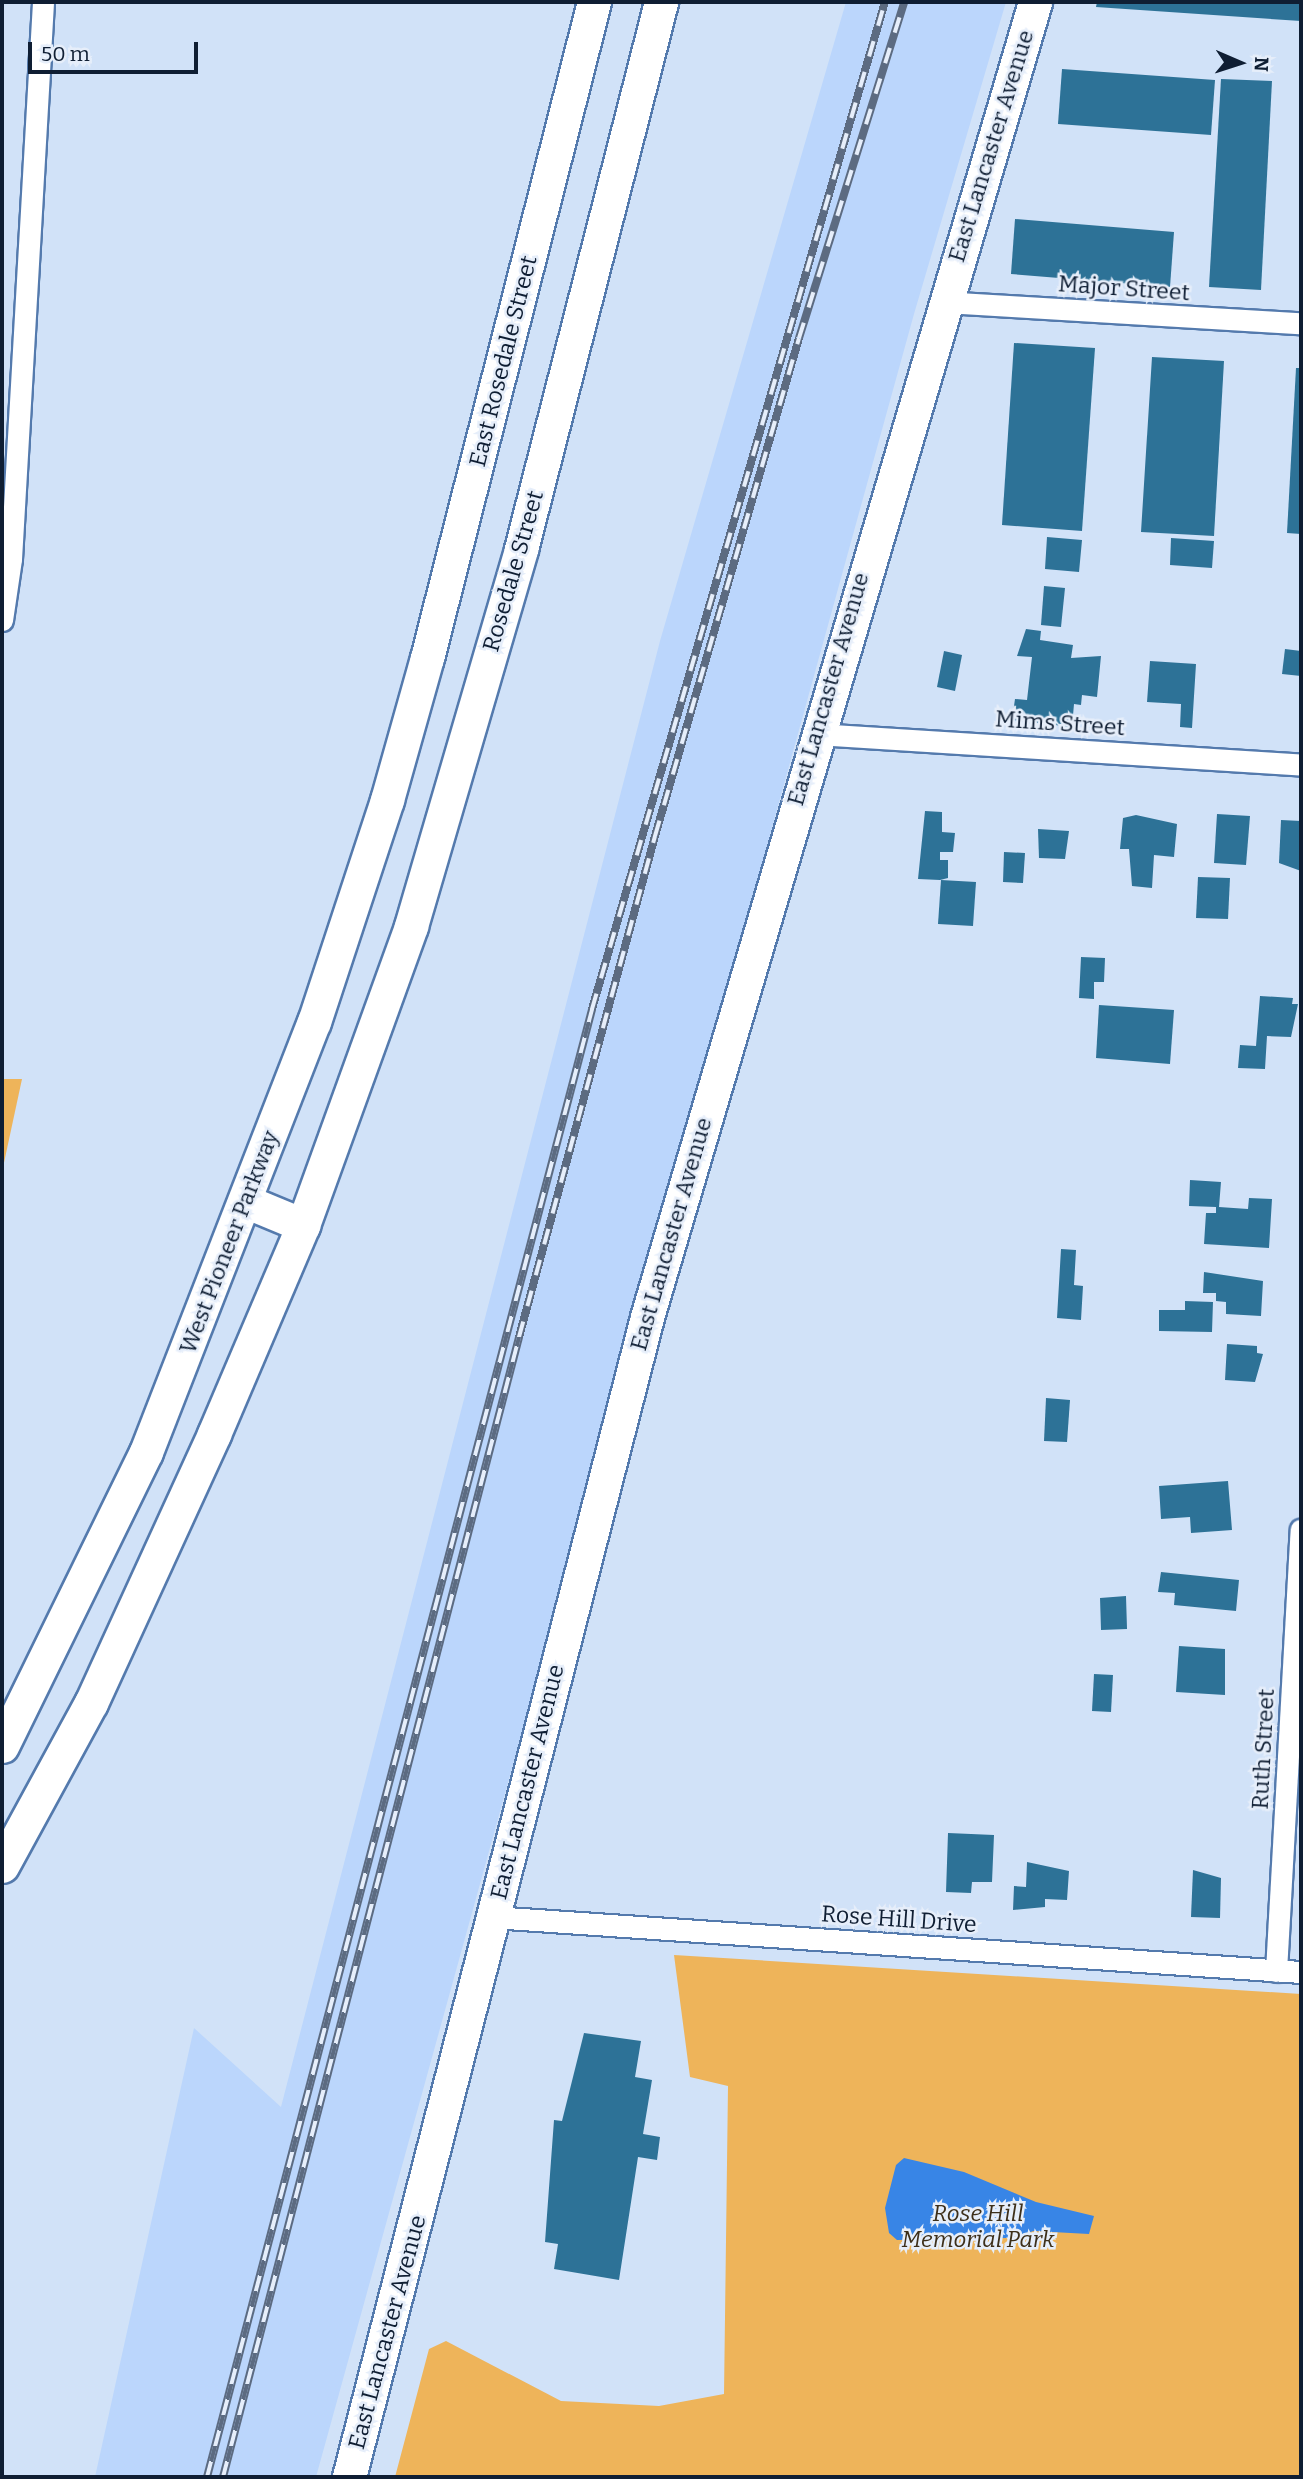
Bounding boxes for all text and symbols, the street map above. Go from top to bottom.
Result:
street label: East Lancaster Avenue [943,27,1039,265]
scale bar [32,28,201,72]
north arrow [1205,28,1275,98]
text: 50 m [41,41,90,67]
text: N [1250,56,1273,72]
street label: East Rosedale Street [463,253,543,469]
street label: Major Street [1057,270,1191,306]
street label: Rosedale Street [477,487,549,655]
street label: East Lancaster Avenue [782,569,874,809]
street label: Mims Street [994,705,1126,741]
street label: East Lancaster Avenue [625,1114,717,1354]
street label: West Pioneer Parkway [174,1127,284,1357]
street label: East Lancaster Avenue [484,1662,570,1902]
street label: Ruth Street [1246,1688,1280,1810]
street label: Rose Hill Drive [820,1900,978,1938]
park label: Rose Hill Memorial Park [902,2199,1054,2253]
street label: East Lancaster Avenue [342,2212,432,2452]

